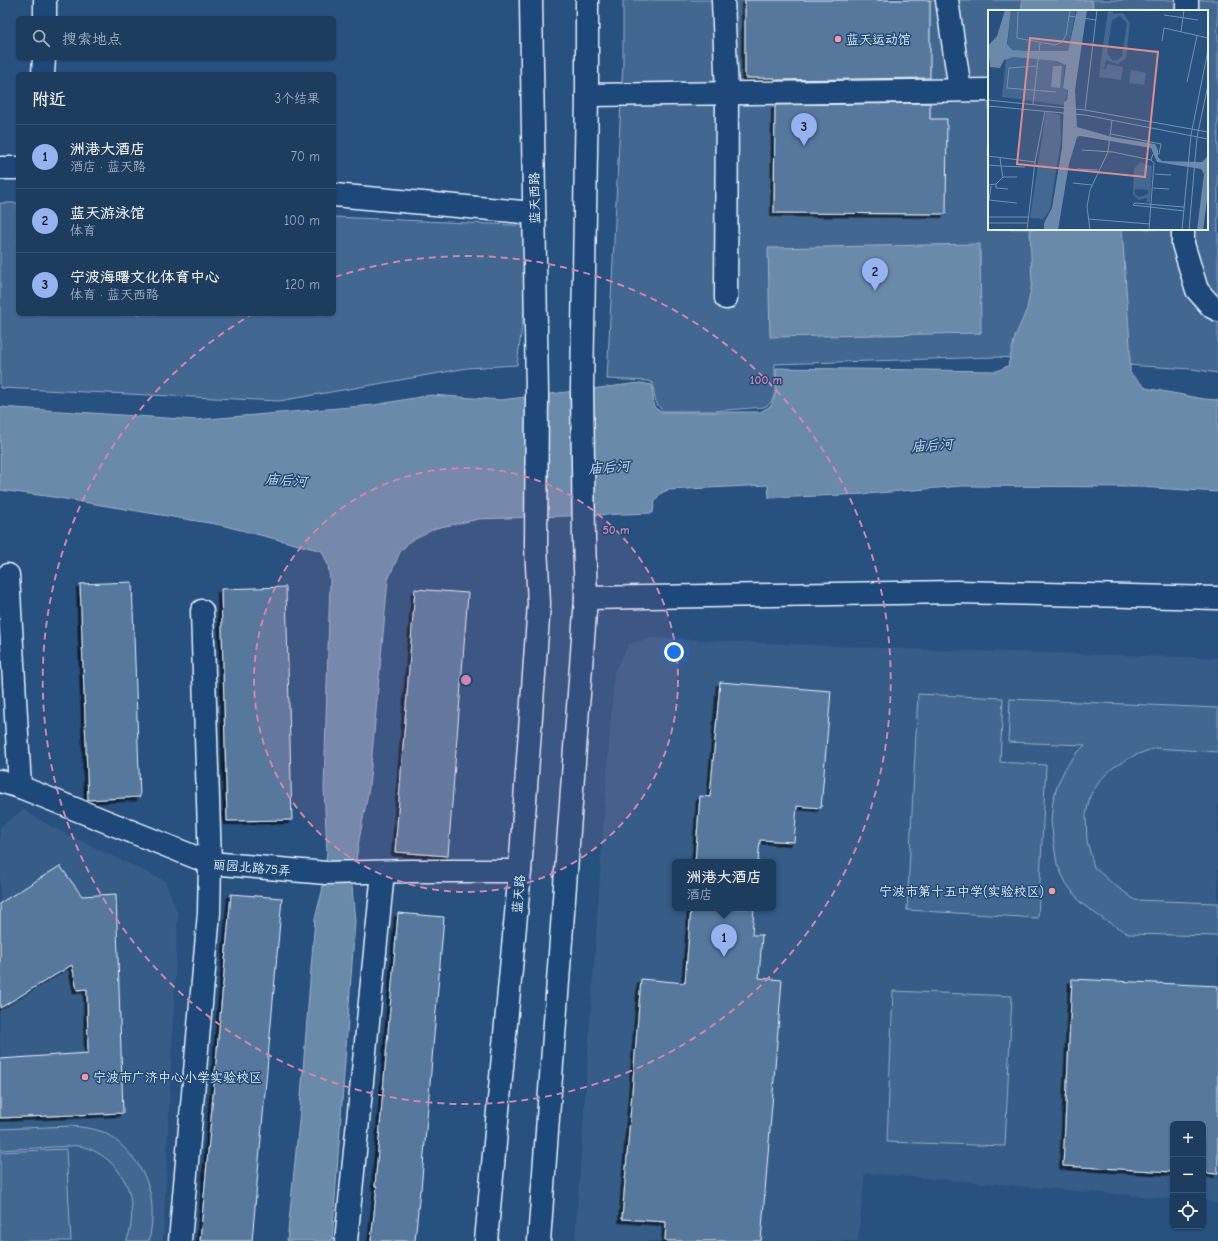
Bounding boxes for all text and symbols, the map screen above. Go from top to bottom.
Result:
inset map [988,10,1208,230]
search box [16,16,336,60]
icon: search [30,27,52,49]
text: 搜索地点 [62,30,122,48]
place label: 蓝天运动馆 [846,32,911,47]
marker: 蓝天运动馆 [833,34,843,44]
text: 附近 [32,90,66,109]
text: 3个结果 [274,91,320,106]
pin: 3 [791,113,817,146]
text: 洲港大酒店 [70,140,145,158]
text: 1 [42,149,48,164]
text: 70 m [291,149,320,164]
text: 酒店 · 蓝天路 [70,159,146,174]
street label: 蓝天西路 [527,172,542,224]
text: 蓝天游泳馆 [70,204,145,222]
text: 2 [42,213,48,228]
text: 100 m [284,213,320,228]
text: 体育 [70,223,96,238]
pin: 2 [862,258,888,291]
text: 宁波海曙文化体育中心 [70,268,220,286]
text: 3 [42,277,48,292]
text: 120 m [285,277,320,292]
text: 体育 · 蓝天西路 [70,287,159,302]
text: 100 m [750,373,782,387]
water label: 庙后河 [910,435,956,455]
water label: 庙后河 [587,457,633,477]
water label: 庙后河 [264,471,310,491]
text: 50 m [602,523,630,537]
your location [664,642,684,662]
centre of rings [459,673,473,687]
street label: 丽园北路75弄 [212,857,292,878]
popup [672,859,776,911]
text: 洲港大酒店 [686,868,762,886]
street label: 蓝天路 [509,874,528,914]
place label: 宁波市第十五中学(实验校区) [879,884,1044,899]
marker: 宁波市第十五中学(实验校区) [1047,886,1057,896]
text: 酒店 [686,887,713,902]
pin: 1 [711,924,737,957]
place label: 宁波市广济中心小学实验校区 [93,1070,262,1085]
marker: 宁波市广济中心小学实验校区 [80,1072,90,1082]
map controls [1170,1121,1206,1229]
button: + [1170,1121,1206,1157]
button: − [1170,1157,1206,1193]
button: locate [1170,1193,1206,1229]

